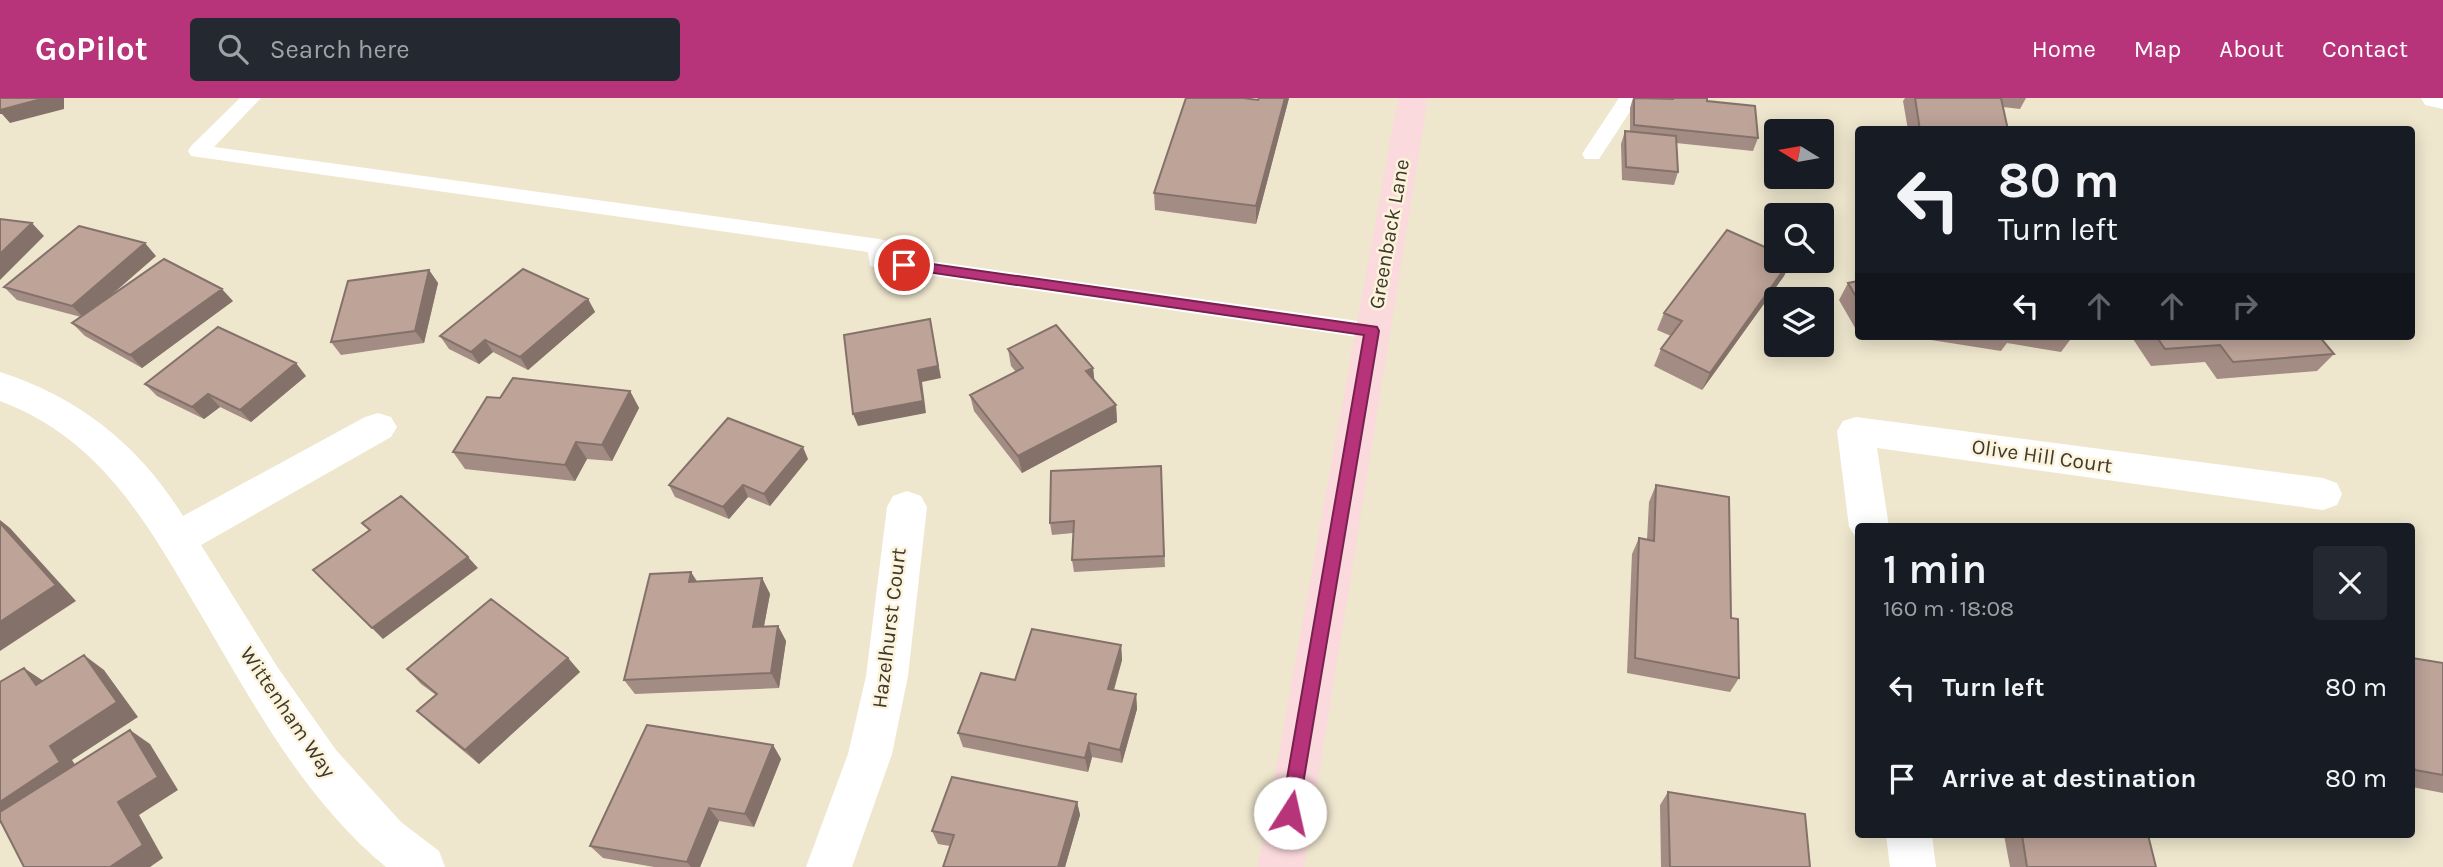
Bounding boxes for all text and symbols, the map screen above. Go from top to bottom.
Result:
search box [190,18,680,81]
text: GoPilot [35,30,148,68]
icon: search [214,30,252,68]
text: Search here [270,34,410,65]
text: Home [2032,35,2096,63]
text: Map [2134,35,2181,63]
text: About [2219,35,2284,63]
text: Contact [2322,35,2408,63]
north arrow [1764,119,1834,189]
map controls [1764,119,1834,357]
text: 80 m [1998,152,2120,209]
icon: left [1883,154,1974,245]
street label: Greenback Lane [1364,157,1414,311]
button: search [1764,203,1834,273]
text: Turn left [1998,211,2118,248]
pin [874,235,934,295]
icon: arrive [885,246,923,284]
button: layers [1764,287,1834,357]
icon: left [2007,287,2045,325]
icon: ahead [2080,287,2118,325]
icon: ahead [2153,287,2191,325]
icon: right [2226,287,2264,325]
street label: Olive Hill Court [1970,434,2114,478]
text: 1 min [1883,544,1987,594]
street label: Hazelhurst Court [867,546,911,710]
button: close [2313,546,2387,620]
text: 160 m · 18:08 [1883,595,2014,622]
street label: Wittenham Way [235,642,341,782]
icon: left [1883,669,1921,707]
text: Turn left [1942,672,2044,703]
text: 80 m [2325,672,2387,703]
icon: arrive [1883,760,1921,798]
text: Arrive at destination [1942,763,2196,794]
text: 80 m [2325,763,2387,794]
position arrow [1253,776,1327,850]

